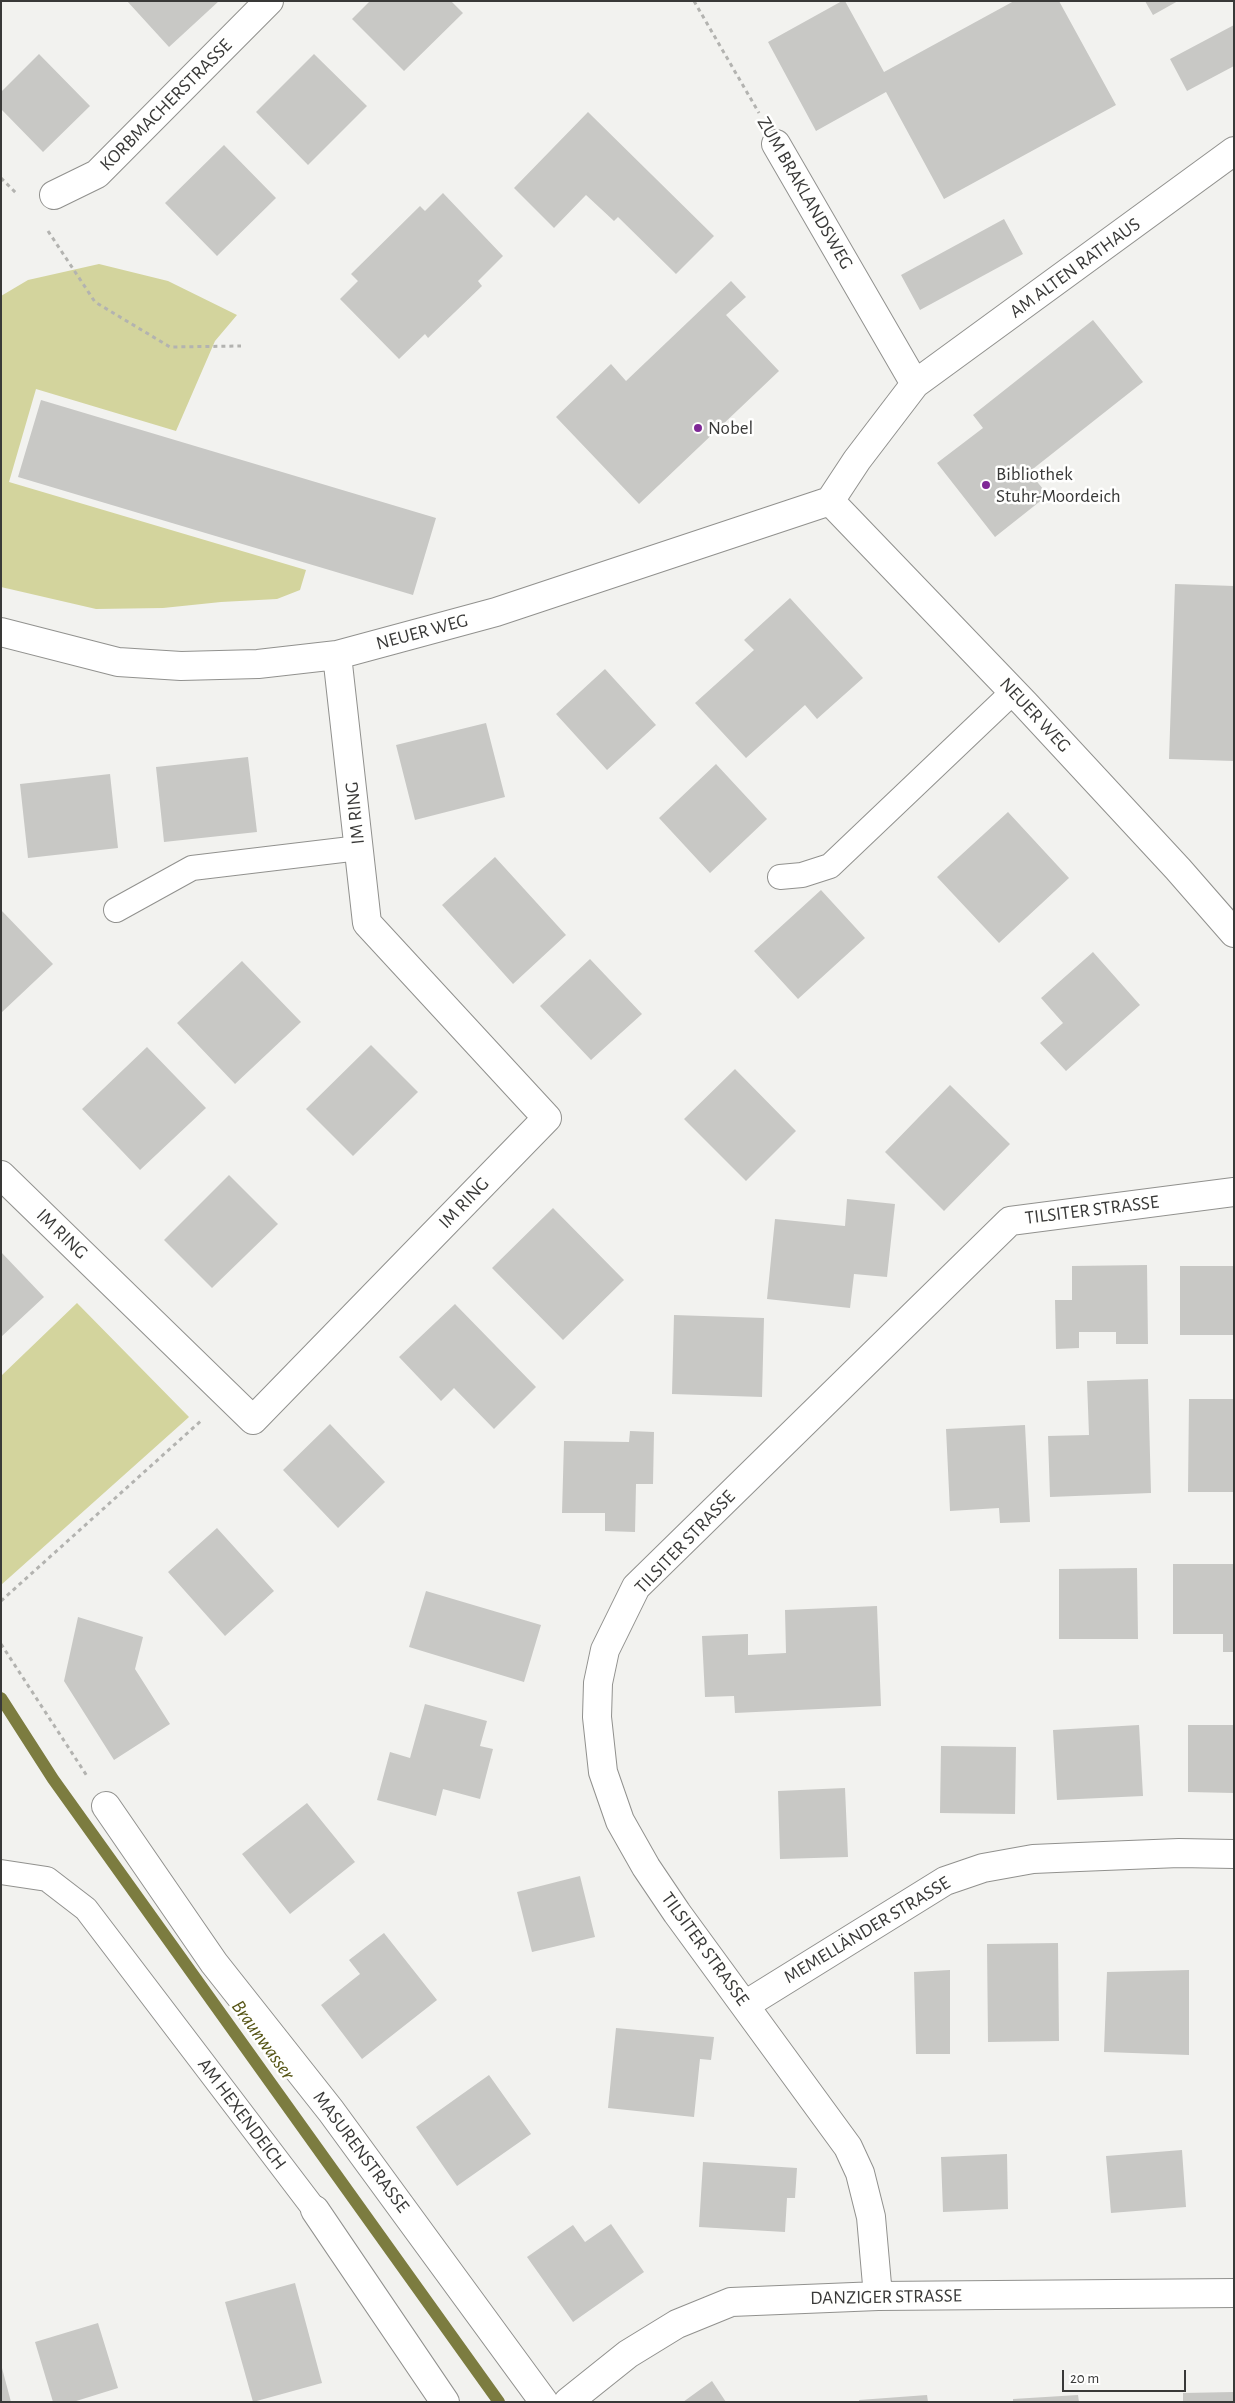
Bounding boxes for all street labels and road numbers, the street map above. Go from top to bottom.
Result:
street label: KORBMACHERSTRASSE [95,34,237,176]
street label: ZUM BRAKLANDSWEG [752,113,858,273]
street label: AM ALTEN RATHAUS [1005,213,1145,323]
street label: NEUER WEG [374,609,470,655]
street label: NEUER WEG [995,673,1075,757]
street label: IM RING [340,781,370,845]
street label: IM RING [434,1172,494,1234]
street label: TILSITER STRASSE [1024,1190,1160,1230]
street label: IM RING [31,1204,93,1264]
street label: TILSITER STRASSE [630,1486,740,1598]
street label: MEMELLÄNDER STRASSE [780,1871,954,1989]
street label: TILSITER STRASSE [656,1888,754,2010]
street label: AM HEXENDEICH [193,2054,291,2174]
street label: MASURENSTRASSE [308,2087,414,2217]
street label: DANZIGER STRASSE [810,2284,962,2310]

